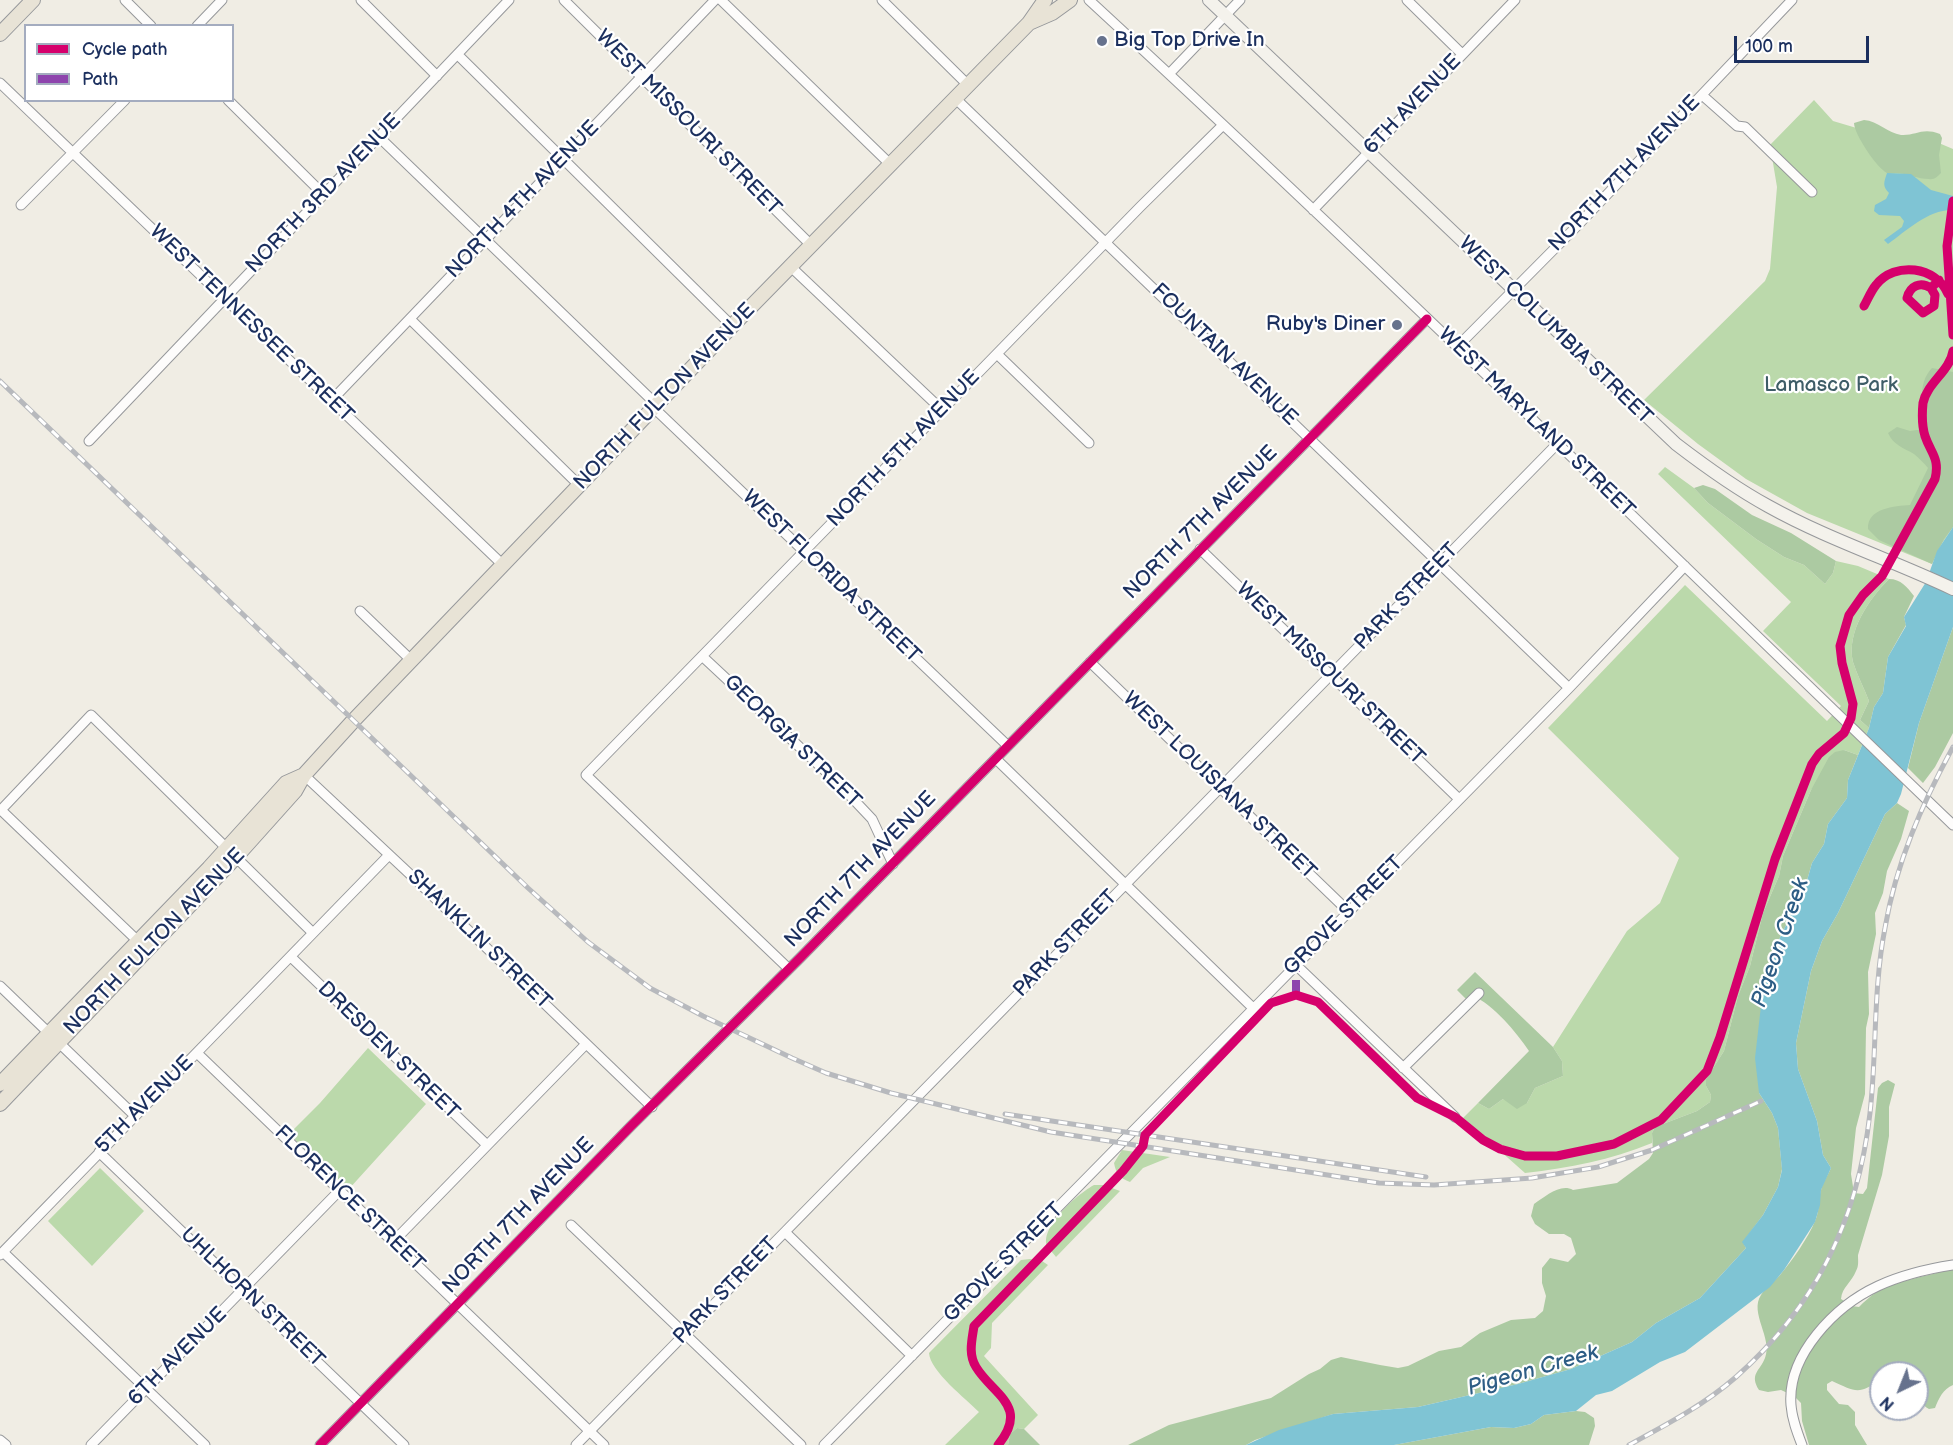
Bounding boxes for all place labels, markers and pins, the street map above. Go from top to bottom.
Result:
place label: Big Top Drive In [1114,28,1265,54]
marker: Big Top Drive In [1095,34,1109,48]
place label: Ruby's Diner [1266,312,1385,338]
marker: Ruby's Diner [1390,318,1404,332]

